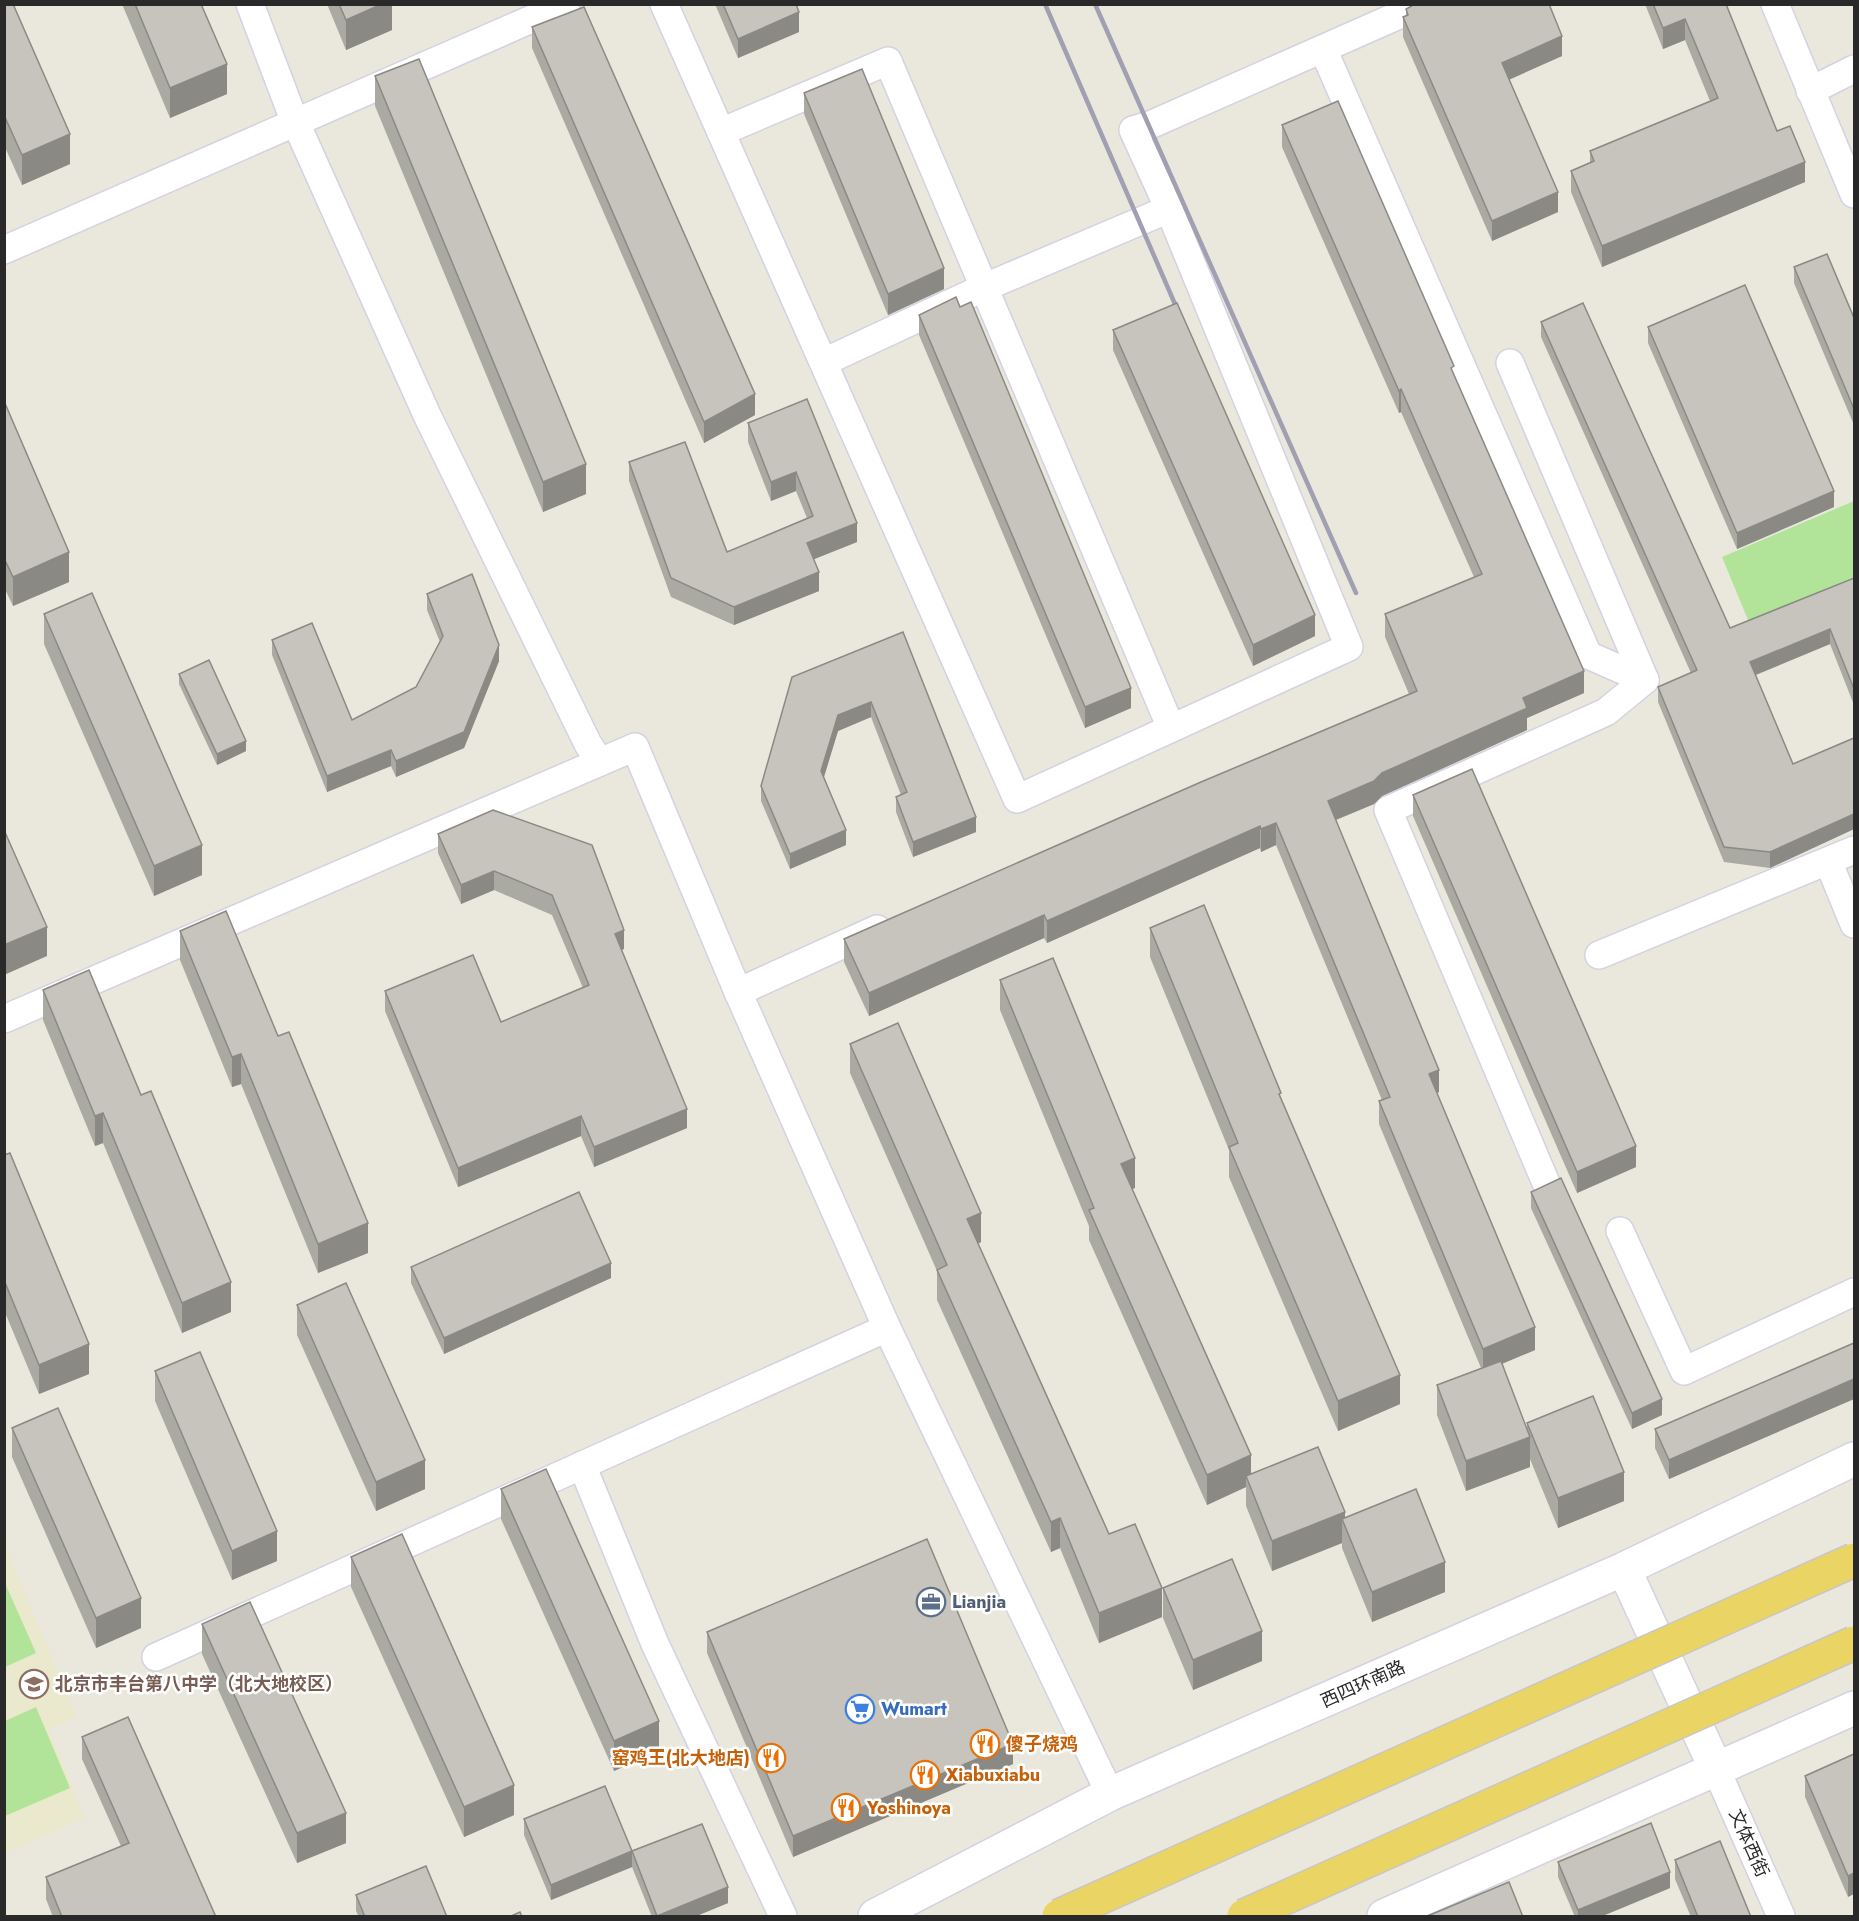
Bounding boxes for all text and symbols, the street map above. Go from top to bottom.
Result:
office icon: Lianjia [915,1586,947,1618]
place label: Lianjia [952,1589,1006,1615]
street label: 西四环南路 [1317,1654,1409,1714]
school or university icon: 北京市丰台第八中学（北大地校区） [18,1668,50,1700]
place label: 北京市丰台第八中学（北大地校区） [55,1671,343,1697]
supermarket icon: Wumart [844,1693,876,1725]
place label: Wumart [881,1696,947,1722]
restaurant icon: 傻子烧鸡 [969,1728,1001,1760]
place label: 傻子烧鸡 [1006,1731,1078,1757]
restaurant icon: 窑鸡王(北大地店) [755,1742,787,1774]
place label: 窑鸡王(北大地店) [612,1745,750,1771]
restaurant icon: Xiabuxiabu [909,1759,941,1791]
place label: Xiabuxiabu [946,1762,1040,1788]
restaurant icon: Yoshinoya [830,1792,862,1824]
place label: Yoshinoya [866,1795,951,1821]
street label: 文体西街 [1722,1805,1776,1881]

